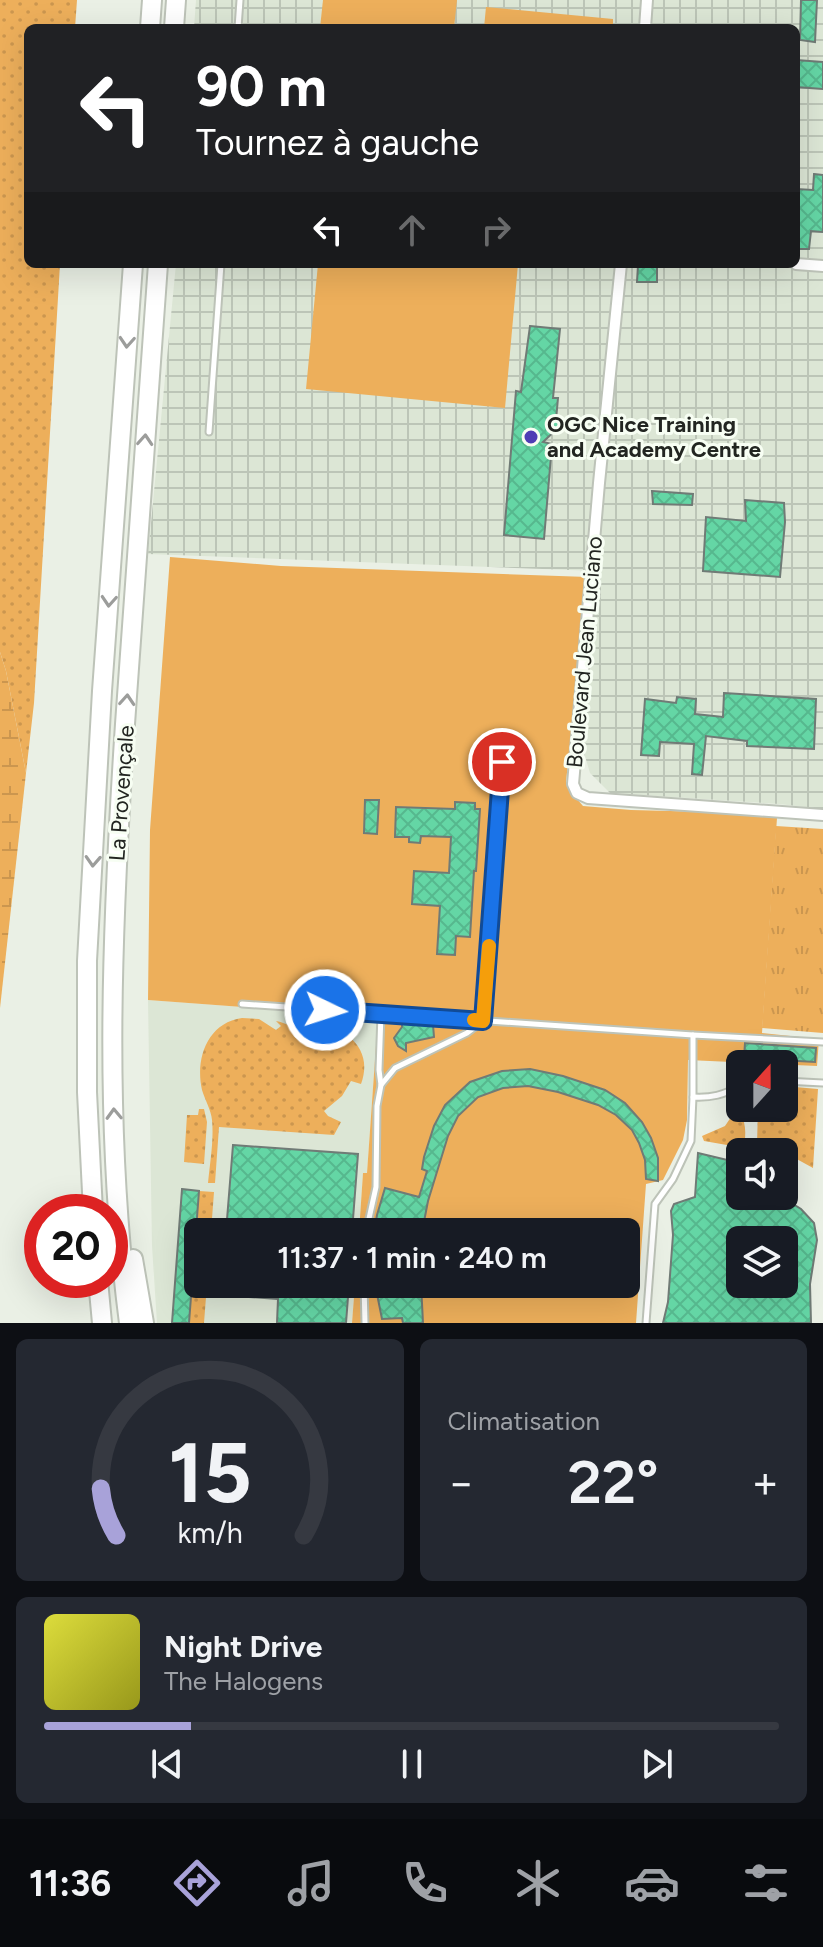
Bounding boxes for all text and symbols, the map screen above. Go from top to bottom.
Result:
text: 90 m [196,53,327,120]
icon: left [64,56,168,160]
text: Tournez à gauche [196,121,479,164]
icon: left [306,208,350,252]
icon: ahead [390,208,434,252]
icon: right [474,208,518,252]
one-way arrow [119,336,136,349]
place label: OGC Nice Training and Academy Centre [547,411,761,463]
marker: OGC Nice Training and Academy Centre [522,428,540,446]
one-way arrow [136,434,153,447]
street label: Boulevard Jean Luciano [561,535,608,769]
one-way arrow [101,595,118,608]
one-way arrow [118,693,135,706]
street label: La Provençale [103,724,140,862]
pin [468,728,536,796]
icon: arrive [480,740,524,784]
one-way arrow [84,855,101,868]
position arrow [283,968,367,1052]
north arrow [726,1050,798,1122]
map controls [726,1050,798,1298]
one-way arrow [105,1107,123,1120]
button: sound [726,1138,798,1210]
speed limit sign: 20 [24,1194,128,1298]
button: layers [726,1226,798,1298]
text: 11:37 · 1 min · 240 m [277,1239,547,1276]
text: Climatisation [448,1405,600,1437]
text: 15 [168,1423,251,1523]
text: 22° [568,1446,659,1518]
text: − [448,1456,475,1509]
text: + [752,1456,779,1509]
text: km/h [177,1516,242,1550]
text: Night Drive [164,1628,322,1665]
text: The Halogens [164,1665,323,1697]
icon: previous [145,1742,189,1786]
icon: pause [390,1742,434,1786]
icon: next [635,1742,679,1786]
icon: directions [169,1855,225,1911]
icon: music [283,1855,339,1911]
icon: phone [397,1855,453,1911]
icon: climate [510,1855,566,1911]
icon: car [624,1855,680,1911]
icon: filters [738,1855,794,1911]
text: 11:36 [29,1862,111,1905]

